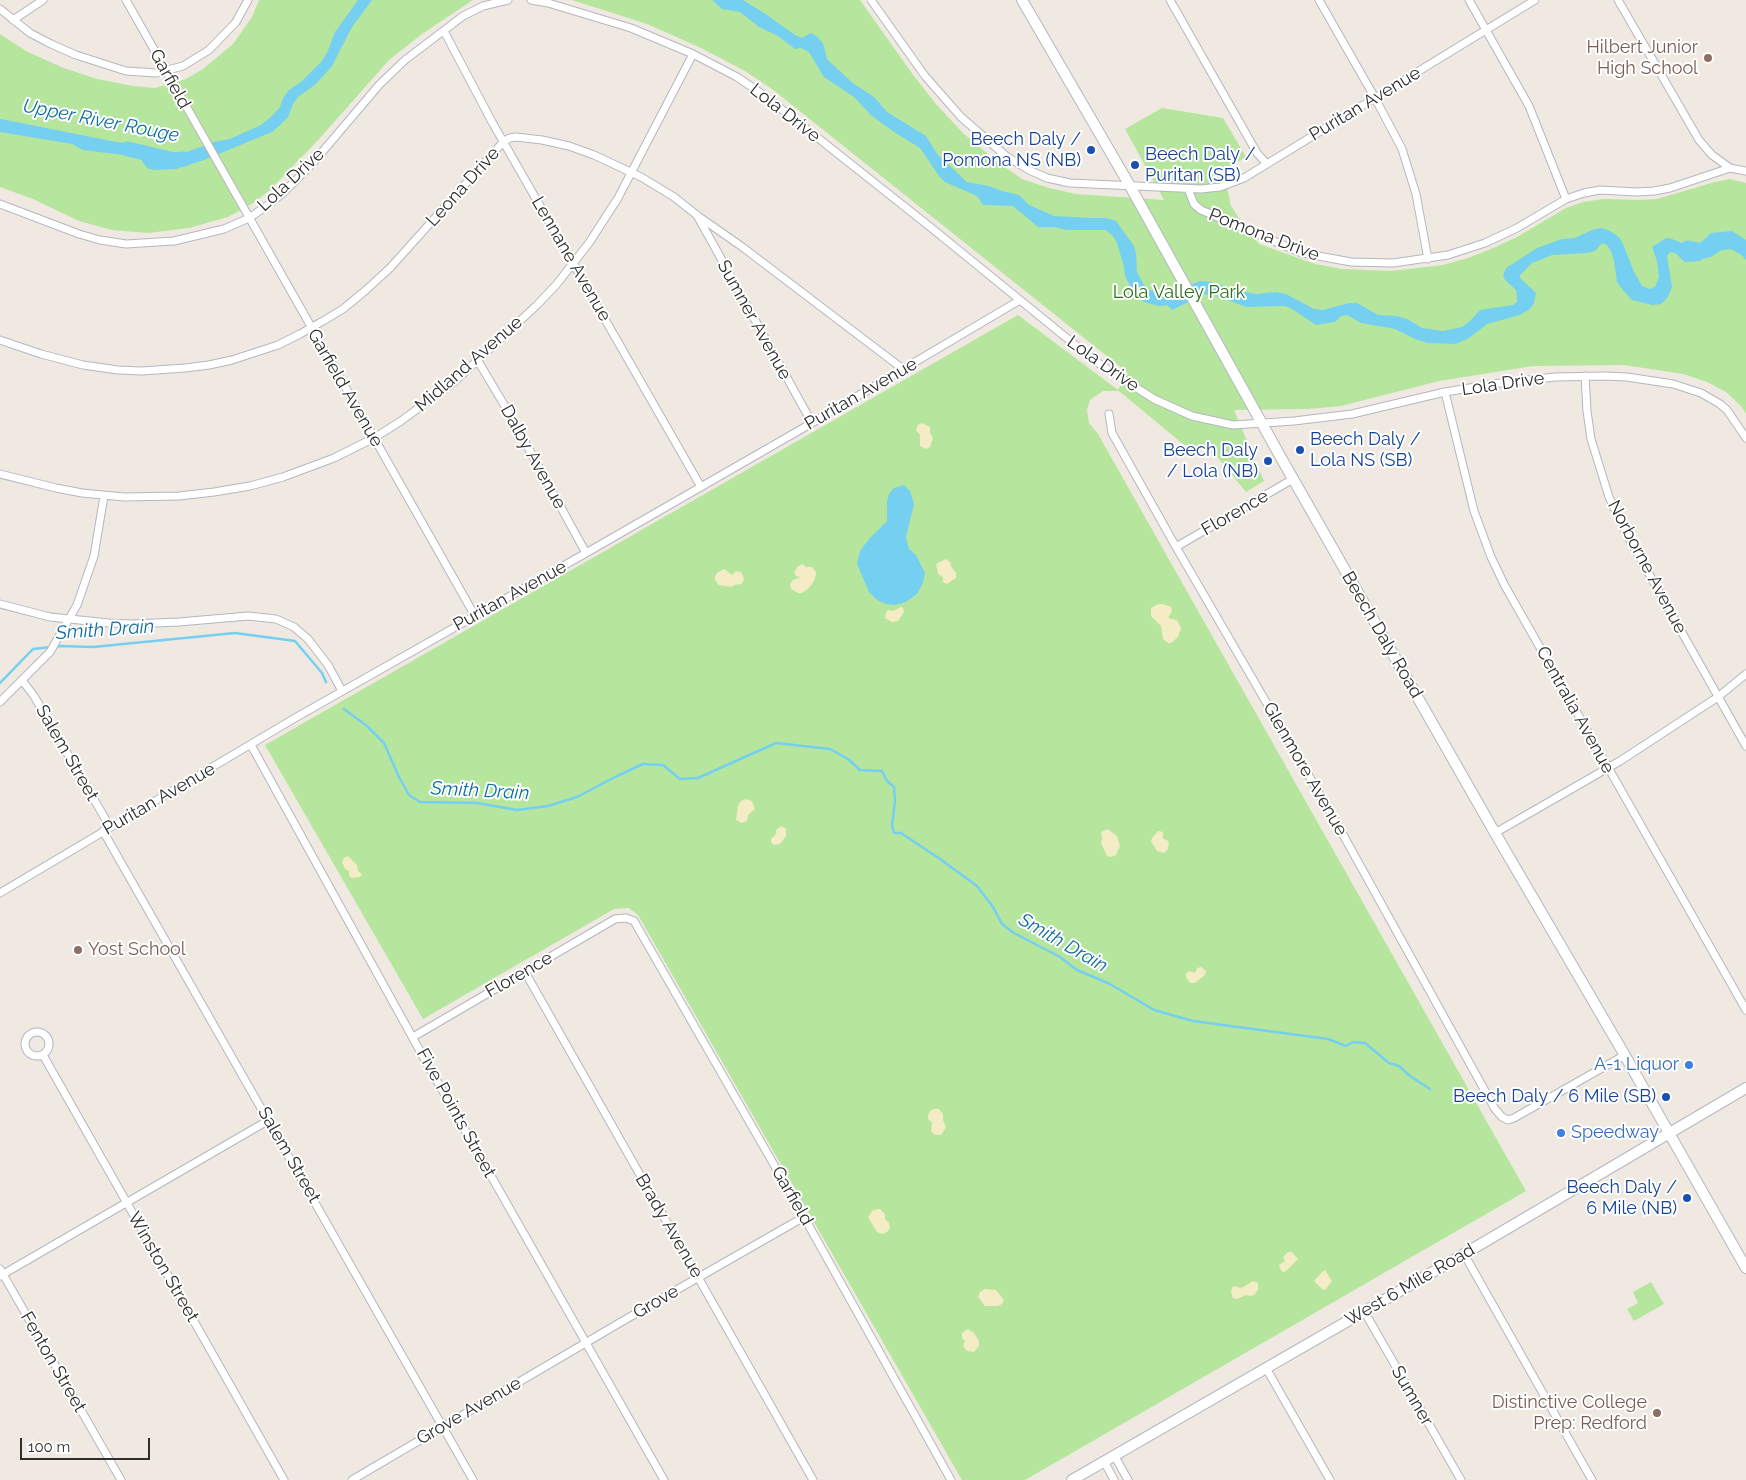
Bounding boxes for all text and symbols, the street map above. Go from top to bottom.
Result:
place label: Hilbert Junior High School [1587,37,1698,80]
street label: Garfield [145,45,195,113]
marker: Hilbert Junior High School [1702,52,1714,64]
street label: Puritan Avenue [1305,62,1425,146]
street label: Lola Drive [746,79,824,147]
water label: Upper River Rouge [21,95,181,147]
place label: Beech Daly / Pomona NS (NB) [942,129,1081,172]
street label: Leona Drive [422,143,504,231]
street label: Lola Drive [253,144,329,216]
marker: Beech Daly / Pomona NS (NB) [1085,144,1097,156]
place label: Beech Daly / Puritan (SB) [1145,144,1256,186]
marker: Beech Daly / Puritan (SB) [1129,159,1141,171]
street label: Lennane Avenue [527,193,615,325]
street label: Pomona Drive [1206,204,1322,266]
street label: Sumner Avenue [712,256,796,384]
park label: Lola Valley Park [1113,282,1245,304]
street label: Midland Avenue [411,312,527,416]
street label: Garfield Avenue [303,325,387,451]
street label: Lola Drive [1063,331,1143,397]
street label: Puritan Avenue [801,353,921,435]
street label: Lola Drive [1460,368,1546,400]
street label: Dalby Avenue [495,401,571,513]
place label: Beech Daly / Lola NS (SB) [1310,429,1421,472]
place label: Beech Daly / Lola (NB) [1163,440,1258,482]
marker: Beech Daly / Lola NS (SB) [1294,444,1306,456]
marker: Beech Daly / Lola (NB) [1262,455,1274,467]
street label: Florence [1198,485,1272,541]
street label: Norborne Avenue [1603,497,1691,637]
street label: Puritan Avenue [450,556,570,636]
street label: Beech Daly Road [1337,568,1427,702]
water label: Smith Drain [55,615,155,645]
street label: Centralia Avenue [1531,643,1619,777]
street label: Glenmore Avenue [1258,698,1352,840]
street label: Salem Street [31,701,103,805]
street label: Puritan Avenue [99,758,219,840]
water label: Smith Drain [430,777,530,805]
water label: Smith Drain [1015,908,1111,978]
place label: Yost School [88,939,186,961]
marker: Yost School [72,944,84,956]
street label: Florence [482,947,556,1003]
street label: Five Points Street [412,1045,500,1181]
place label: A-1 Liquor [1594,1054,1679,1076]
marker: A-1 Liquor [1683,1059,1695,1071]
place label: Beech Daly / 6 Mile (SB) [1453,1086,1656,1108]
marker: Beech Daly / 6 Mile (SB) [1660,1091,1672,1103]
street label: Salem Street [253,1103,325,1207]
place label: Speedway [1571,1122,1659,1144]
marker: Speedway [1555,1127,1567,1139]
street label: Garfield [766,1163,818,1229]
street label: Brady Avenue [630,1170,708,1282]
place label: Beech Daly / 6 Mile (NB) [1566,1177,1677,1220]
marker: Beech Daly / 6 Mile (NB) [1681,1192,1693,1204]
street label: Winston Street [123,1208,203,1326]
street label: West 6 Mile Road [1341,1239,1479,1331]
street label: Grove [629,1280,683,1324]
street label: Fenton Street [16,1308,90,1416]
street label: Sumner [1386,1362,1438,1430]
street label: Grove Avenue [413,1372,525,1450]
place label: Distinctive College Prep: Redford [1492,1392,1647,1435]
marker: Distinctive College Prep: Redford [1651,1407,1663,1419]
scale bar [22,1428,152,1460]
text: 100 m [28,1438,70,1456]

